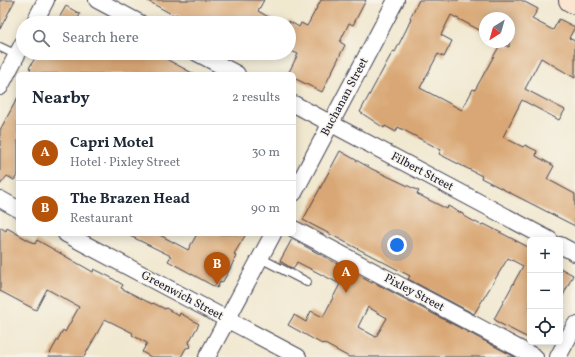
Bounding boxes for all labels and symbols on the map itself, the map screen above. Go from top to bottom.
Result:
north arrow [479,12,515,48]
street label: Buchanan Street [318,55,372,139]
street label: Filbert Street [388,149,456,195]
your location [387,235,407,255]
pin: B [204,252,230,285]
pin: A [333,260,359,293]
street label: Greenwich Street [138,268,226,324]
street label: Pixley Street [381,270,447,316]

